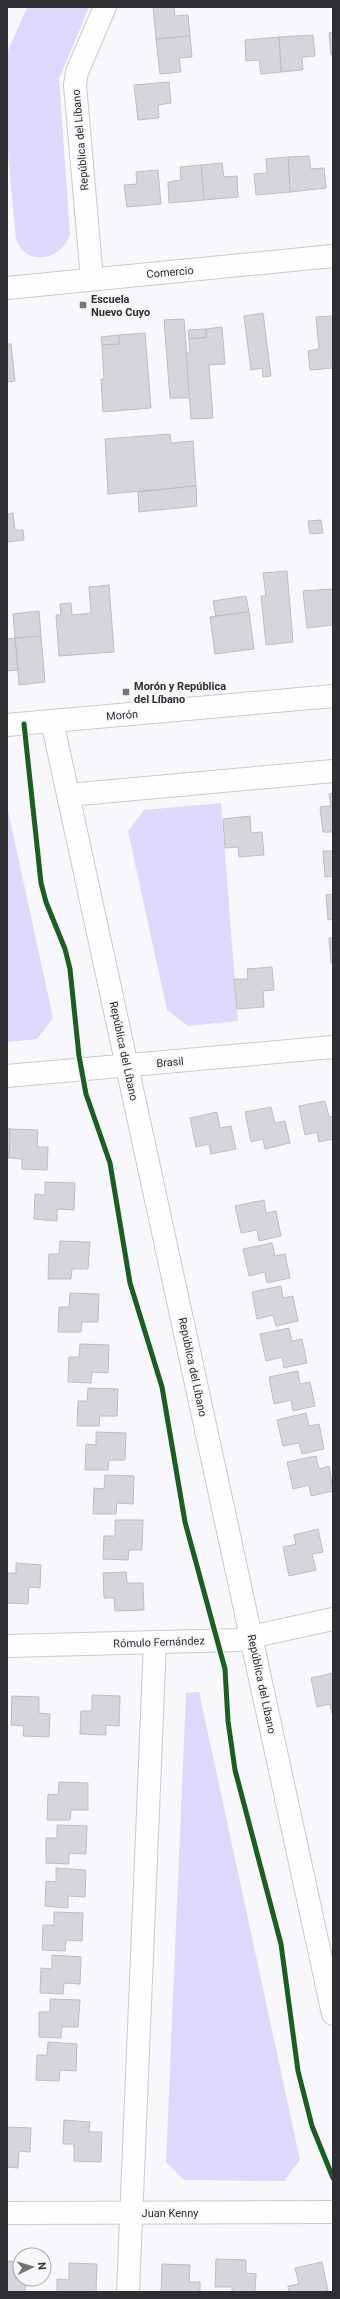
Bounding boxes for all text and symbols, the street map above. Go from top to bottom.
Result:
street label: República del Líbano [70,89,91,191]
street label: Comercio [146,264,194,281]
place label: Escuela Nuevo Cuyo [91,293,150,319]
marker: Escuela Nuevo Cuyo [78,300,88,310]
place label: Morón y República del Líbano [134,680,226,706]
marker: Morón y República del Líbano [121,687,131,697]
street label: Morón [106,708,138,723]
street label: República del Líbano [107,1000,140,1102]
street label: Brasil [156,1055,184,1070]
street label: República del Líbano [176,1316,209,1418]
street label: República del Líbano [245,1633,278,1735]
street label: Rómulo Fernández [113,1634,206,1651]
street label: Juan Kenny [142,2207,199,2220]
north arrow [12,2247,52,2287]
text: N [35,2262,48,2271]

